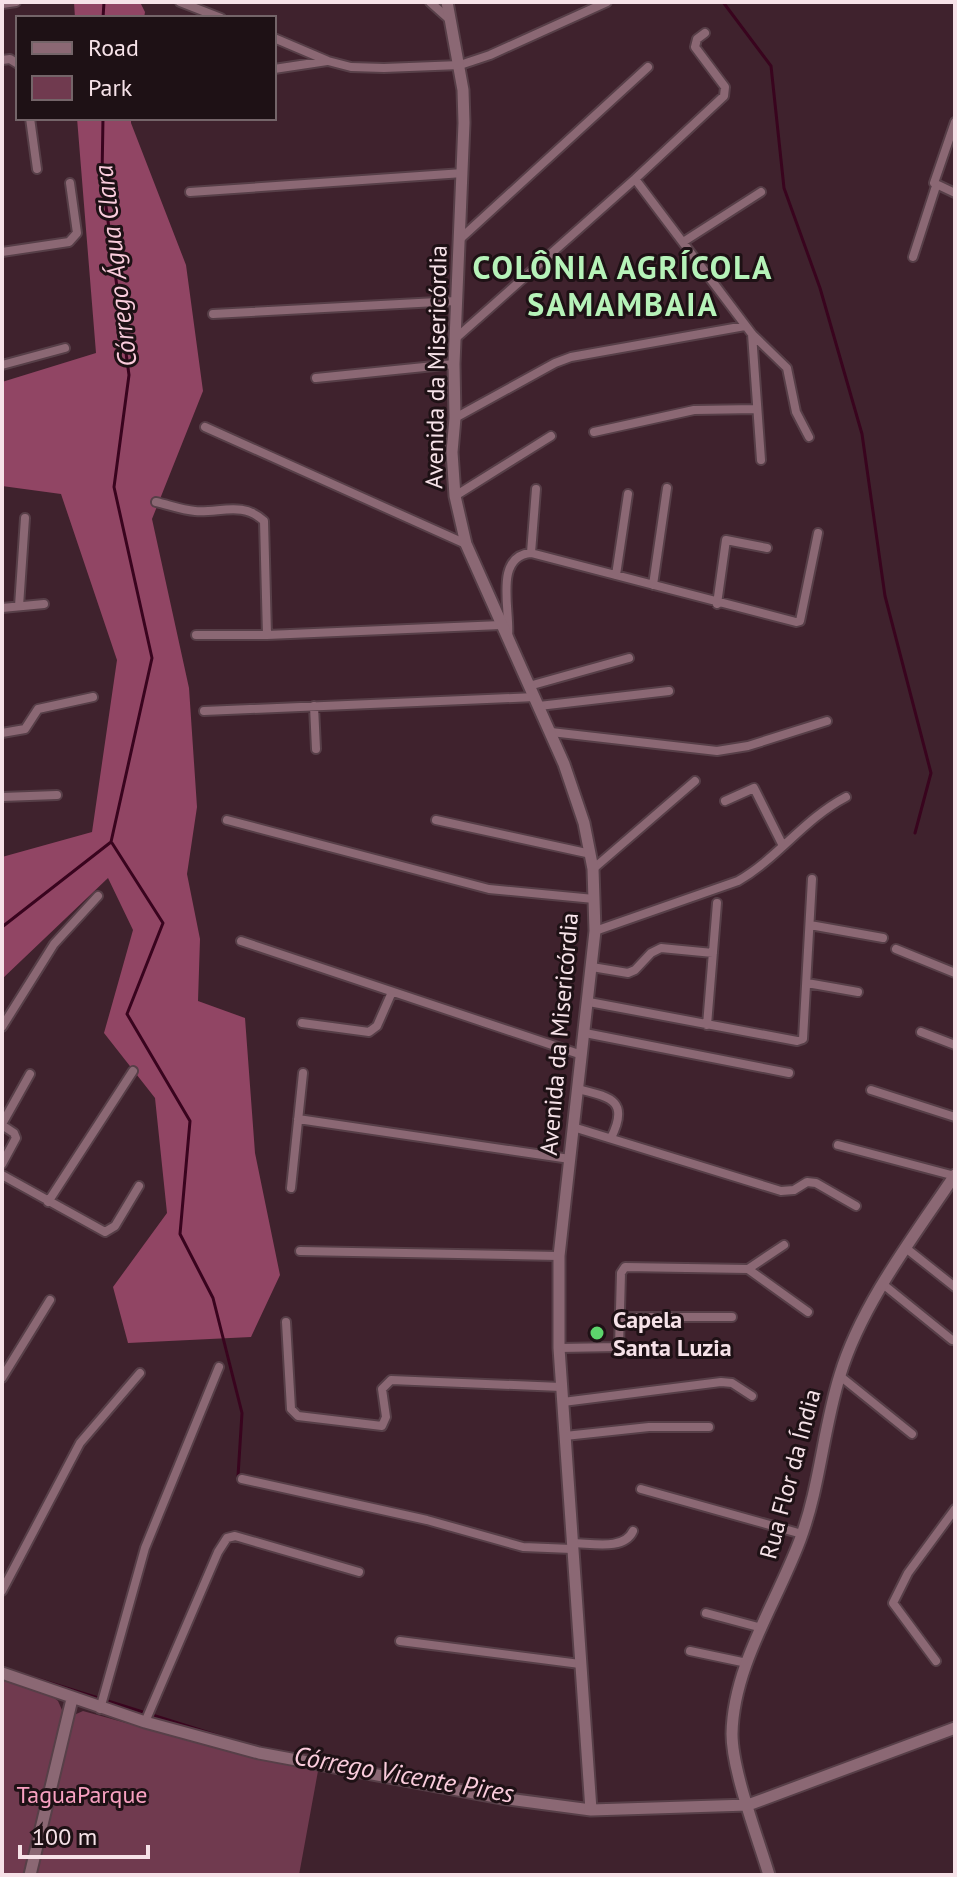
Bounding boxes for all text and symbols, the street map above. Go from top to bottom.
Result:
legend [16,16,276,120]
text: Road [88,32,139,63]
text: Park [88,72,133,103]
water label: Córrego Água Clara [86,163,144,369]
street label: Avenida da Misericórdia [418,245,454,489]
district label: COLÔNIA AGRÍCOLA SAMAMBAIA [473,246,773,325]
street label: Avenida da Misericórdia [533,911,585,1157]
place label: Capela Santa Luzia [613,1304,732,1363]
marker: Capela Santa Luzia [588,1324,606,1342]
street label: Rua Flor da Índia [752,1386,828,1562]
water label: Córrego Vicente Pires [292,1738,517,1810]
park label: TaguaParque [16,1779,148,1810]
scale bar [20,1809,148,1859]
text: 100 m [32,1821,97,1852]

